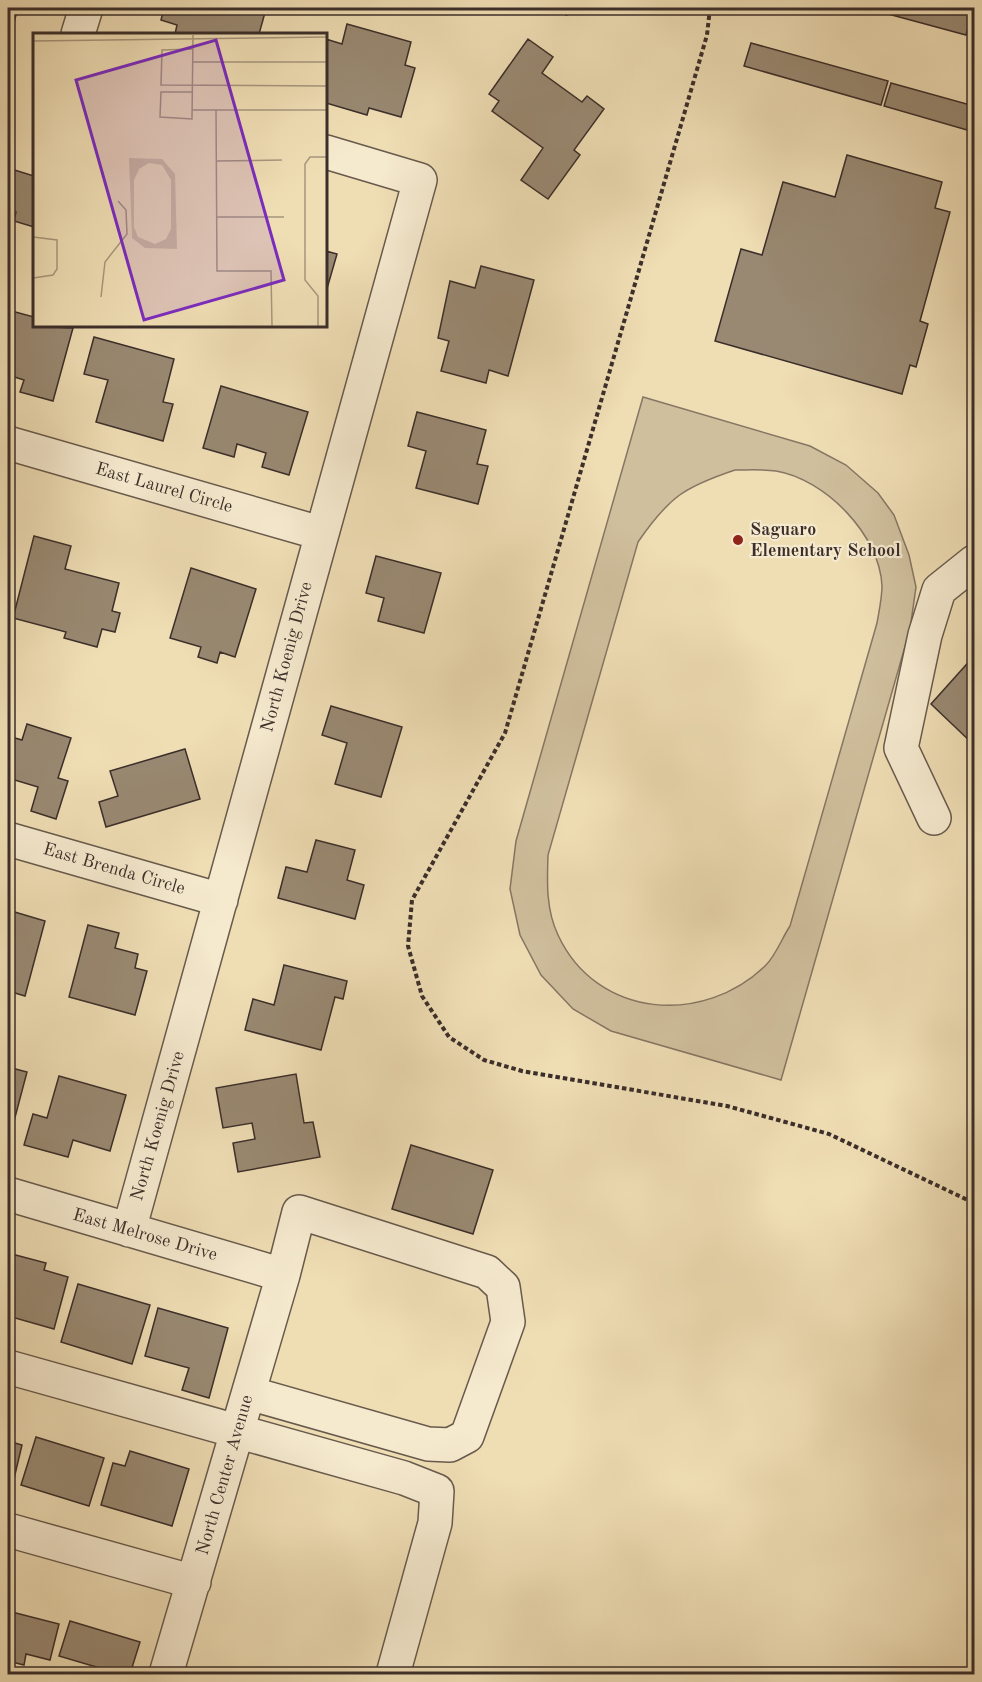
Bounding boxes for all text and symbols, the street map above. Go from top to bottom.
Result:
inset map [33,33,327,327]
street label: East Laurel Circle [93,460,235,516]
place label: Saguaro Elementary School [750,521,901,560]
marker: Saguaro Elementary School [731,533,745,547]
street label: North Koenig Drive [258,580,316,734]
street label: East Brenda Circle [41,840,187,898]
street label: North Koenig Drive [128,1049,188,1203]
street label: East Melrose Drive [71,1206,219,1264]
street label: North Center Avenue [194,1393,256,1557]

